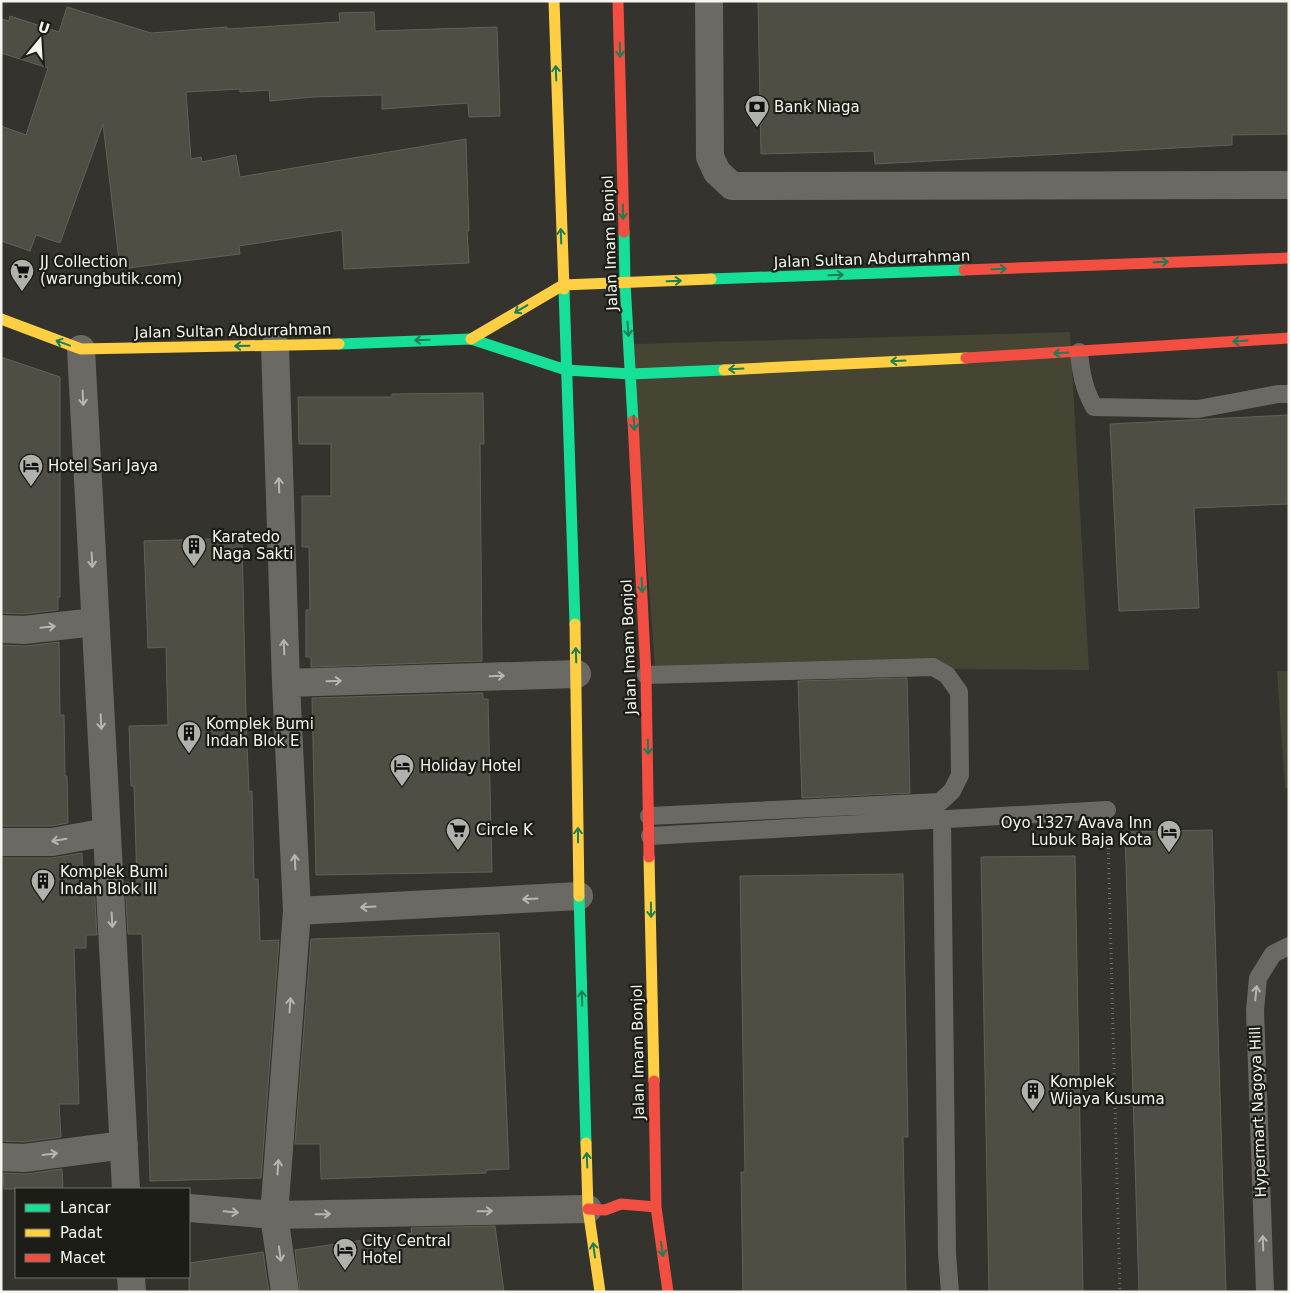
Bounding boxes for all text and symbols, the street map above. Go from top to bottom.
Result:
north arrow [15,15,65,65]
text: U [36,18,52,37]
one-way arrow [615,42,624,58]
one-way arrow [551,66,561,82]
bank icon: Bank Niaga [744,94,770,128]
place label: Bank Niaga [774,98,860,116]
street label: Jalan Imam Bonjol [599,175,621,312]
one-way arrow [619,204,628,220]
one-way arrow [556,228,566,244]
street label: Jalan Sultan Abdurrahman [772,247,971,271]
place label: JJ Collection (warungbutik.com) [39,253,182,288]
supermarket icon: JJ Collection (warungbutik.com) [9,258,35,292]
one-way arrow [1153,258,1169,267]
one-way arrow [990,264,1006,273]
one-way arrow [828,270,844,280]
one-way arrow [666,277,682,286]
one-way arrow [514,305,528,315]
street label: Jalan Sultan Abdurrahman [134,320,331,342]
one-way arrow [624,320,633,336]
one-way arrow [414,336,430,345]
one-way arrow [1232,337,1248,346]
one-way arrow [56,338,72,347]
one-way arrow [234,341,250,351]
one-way arrow [1053,349,1069,358]
one-way arrow [890,357,906,366]
one-way arrow [728,364,744,374]
one-way arrow [79,390,88,406]
one-way arrow [629,414,638,430]
hotel icon: Hotel Sari Jaya [18,453,44,487]
place label: Hotel Sari Jaya [48,457,158,475]
one-way arrow [274,477,284,494]
place label: Karatedo Naga Sakti [212,528,293,563]
building icon: Karatedo Naga Sakti [181,533,207,567]
one-way arrow [88,552,97,568]
one-way arrow [637,577,646,593]
street label: Jalan Imam Bonjol [618,579,640,716]
one-way arrow [40,622,56,632]
one-way arrow [280,639,289,655]
one-way arrow [572,647,581,663]
one-way arrow [488,672,504,681]
one-way arrow [326,677,342,686]
one-way arrow [96,714,105,730]
place label: Komplek Bumi Indah Blok E [206,715,314,750]
building icon: Komplek Bumi Indah Blok E [176,720,202,754]
one-way arrow [643,739,653,755]
hotel icon: Holiday Hotel [389,753,415,787]
place label: Holiday Hotel [420,757,521,775]
place label: Oyo 1327 Avava Inn Lubuk Baja Kota [1001,814,1152,849]
supermarket icon: Circle K [445,817,471,851]
hotel icon: Oyo 1327 Avava Inn Lubuk Baja Kota [1156,819,1182,853]
place label: Circle K [476,821,534,839]
one-way arrow [573,827,583,844]
one-way arrow [51,836,67,846]
one-way arrow [290,854,299,870]
place label: Komplek Bumi Indah Blok III [60,863,168,898]
building icon: Komplek Bumi Indah Blok III [30,868,56,902]
one-way arrow [522,894,538,903]
one-way arrow [360,902,376,912]
one-way arrow [646,902,656,918]
one-way arrow [107,911,116,927]
street label: Jalan Imam Bonjol [628,984,648,1121]
one-way arrow [1252,986,1261,1002]
one-way arrow [577,990,586,1006]
one-way arrow [285,997,295,1013]
street label: Hypermart Nagoya Hill [1246,1026,1270,1198]
place label: Komplek Wijaya Kusuma [1050,1073,1165,1108]
building icon: Komplek Wijaya Kusuma [1020,1078,1046,1112]
one-way arrow [41,1149,57,1159]
one-way arrow [582,1152,591,1168]
one-way arrow [273,1159,282,1175]
legend [15,1188,190,1278]
text: Lancar [60,1199,111,1217]
one-way arrow [477,1206,493,1216]
one-way arrow [223,1207,239,1217]
one-way arrow [315,1210,331,1219]
text: Padat [60,1224,102,1242]
place label: City Central Hotel [362,1232,451,1267]
one-way arrow [1258,1235,1268,1252]
hotel icon: City Central Hotel [332,1237,358,1271]
one-way arrow [657,1241,667,1257]
one-way arrow [589,1243,599,1259]
one-way arrow [275,1245,285,1261]
text: Macet [60,1249,106,1267]

